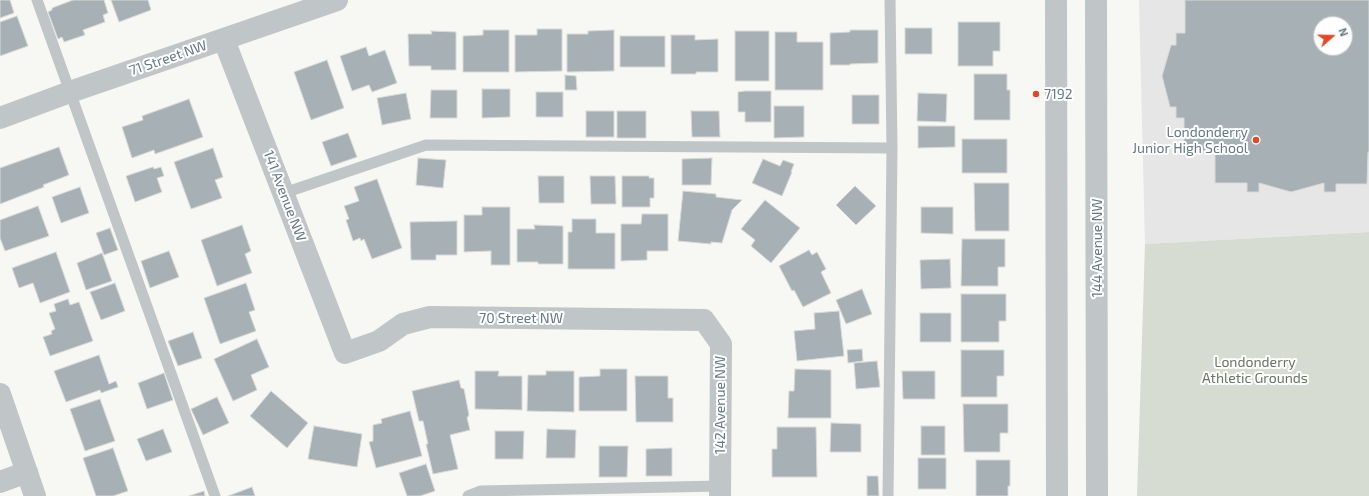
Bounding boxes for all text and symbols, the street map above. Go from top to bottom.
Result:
north arrow [1313,16,1353,56]
text: N [1336,26,1351,38]
street label: 71 Street NW [127,37,209,79]
place label: 7192 [1044,86,1073,102]
marker: 7192 [1031,89,1041,99]
place label: Londonderry Junior High School [1132,124,1248,156]
marker: Londonderry Junior High School [1251,135,1261,145]
street label: 141 Avenue NW [260,148,310,244]
street label: 144 Avenue NW [1089,198,1105,298]
street label: 70 Street NW [479,310,563,326]
park label: Londonderry Athletic Grounds [1202,354,1308,386]
street label: 142 Avenue NW [712,356,728,454]

